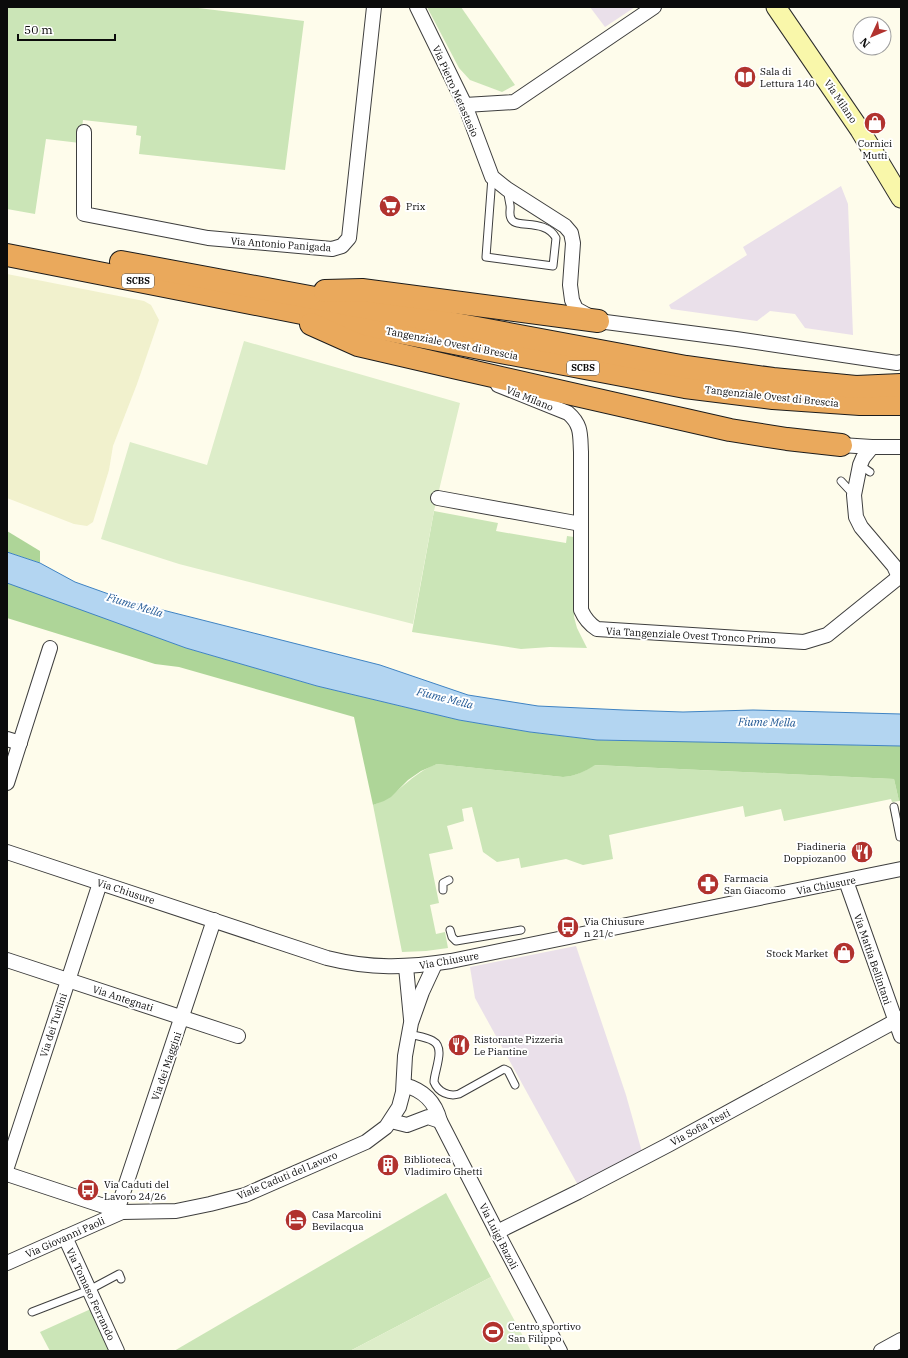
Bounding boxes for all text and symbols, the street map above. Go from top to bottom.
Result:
scale bar [18,16,115,42]
north arrow [852,16,892,56]
text: 50 m [24,22,53,37]
text: N [857,35,873,51]
street label: Via Pietro Metastasio [430,44,482,139]
library icon: Sala di Lettura 140 [732,64,758,90]
place label: Sala di Lettura 140 [760,65,815,90]
street label: Via Milano [821,77,860,126]
shop icon: Cornici Mutti [862,110,888,136]
place label: Cornici Mutti [858,137,892,162]
supermarket icon: Prix [377,193,403,219]
place label: Prix [406,200,426,213]
street label: Via Antonio Panigada [230,234,332,255]
road number: SCBS [122,274,154,288]
street label: Tangenziale Ovest di Brescia [385,324,520,363]
road number: SCBS [567,361,599,375]
street label: Via Milano [504,383,556,414]
street label: Tangenziale Ovest di Brescia [704,383,840,410]
water label: Fiume Mella [104,590,165,620]
street label: Via Tangenziale Ovest Tronco Primo [606,625,777,646]
water label: Fiume Mella [414,684,475,712]
water label: Fiume Mella [737,714,796,730]
restaurant icon: Piadineria Doppiozan00 [849,839,875,865]
place label: Piadineria Doppiozan00 [783,840,847,865]
pharmacy icon: Farmacia San Giacomo [695,871,721,897]
place label: Farmacia San Giacomo [724,872,786,897]
street label: Via Chiusure [795,873,857,898]
street label: Via Chiusure [95,876,157,907]
street label: Via Mattia Bellintani [851,912,894,1006]
bus stop icon: Via Chiusure n 21/c [555,914,581,940]
place label: Via Chiusure n 21/c [584,915,644,940]
shop icon: Stock Market [831,940,857,966]
place label: Stock Market [766,947,828,960]
street label: Via Chiusure [418,949,480,972]
street label: Via Antegnati [91,982,155,1014]
street label: Via dei Turlini [37,991,70,1059]
street label: Via dei Maggini [149,1030,184,1102]
restaurant icon: Ristorante Pizzeria Le Piantine [446,1032,472,1058]
place label: Ristorante Pizzeria Le Piantine [474,1033,564,1058]
street label: Via Sofia Testi [668,1106,732,1149]
street label: Viale Caduti del Lavoro [235,1148,340,1203]
building icon: Biblioteca Vladimiro Ghetti [375,1152,401,1178]
place label: Biblioteca Vladimiro Ghetti [404,1153,482,1178]
bus stop icon: Via Caduti del Lavoro 24/26 [75,1177,101,1203]
place label: Via Caduti del Lavoro 24/26 [104,1178,169,1203]
street label: Via Luigi Bazoli [476,1201,521,1271]
hotel icon: Casa Marcolini Bevilacqua [283,1207,309,1233]
place label: Casa Marcolini Bevilacqua [312,1208,382,1233]
street label: Via Giovanni Paoli [23,1214,107,1261]
street label: Via Tomaso Ferrando [63,1246,118,1343]
sports icon: Centro sportivo San Filippo [480,1319,506,1345]
place label: Centro sportivo San Filippo [508,1320,581,1345]

